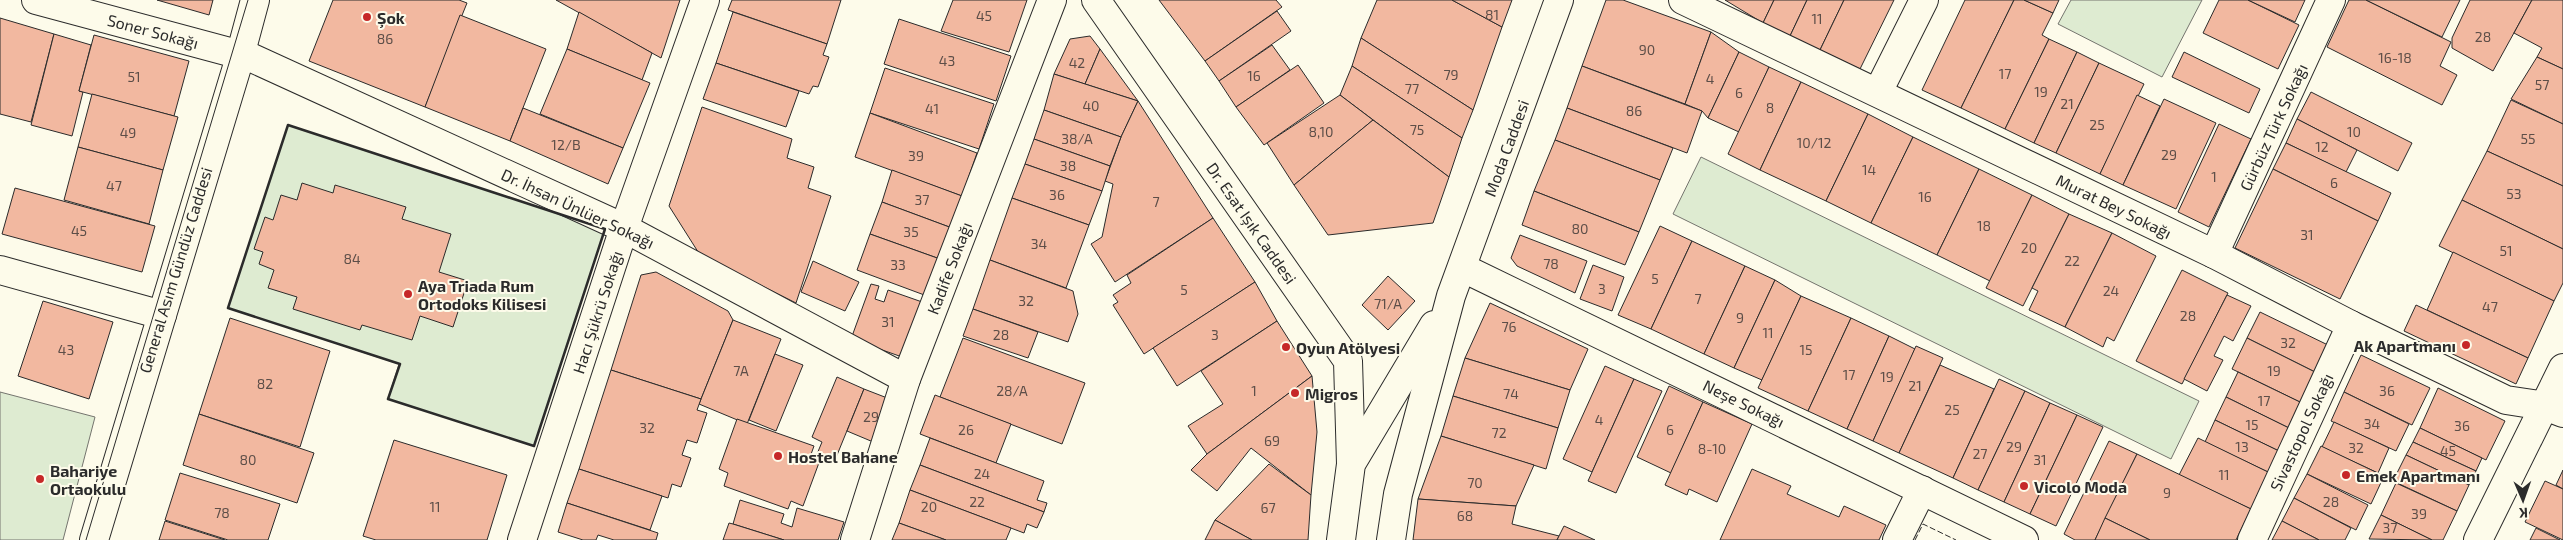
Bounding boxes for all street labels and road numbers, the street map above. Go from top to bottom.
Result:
street label: Soner Sokağı [105,10,201,52]
street label: Gürbüz Türk Sokağı [2235,60,2311,194]
street label: Moda Caddesi [1480,97,1532,199]
street label: Dr. Esat Işık Caddesi [1202,159,1301,288]
street label: Dr. İhsan Ünlüer Sokağı [498,164,658,252]
street label: General Asım Gündüz Caddesi [135,165,215,375]
street label: Murat Bey Sokağı [2053,170,2175,242]
street label: Kadife Sokağı [923,219,975,317]
street label: Hacı Şükrü Sokağı [568,248,627,376]
street label: Sivastopol Sokağı [2265,370,2337,494]
street label: Neşe Sokağı [1700,375,1788,432]

